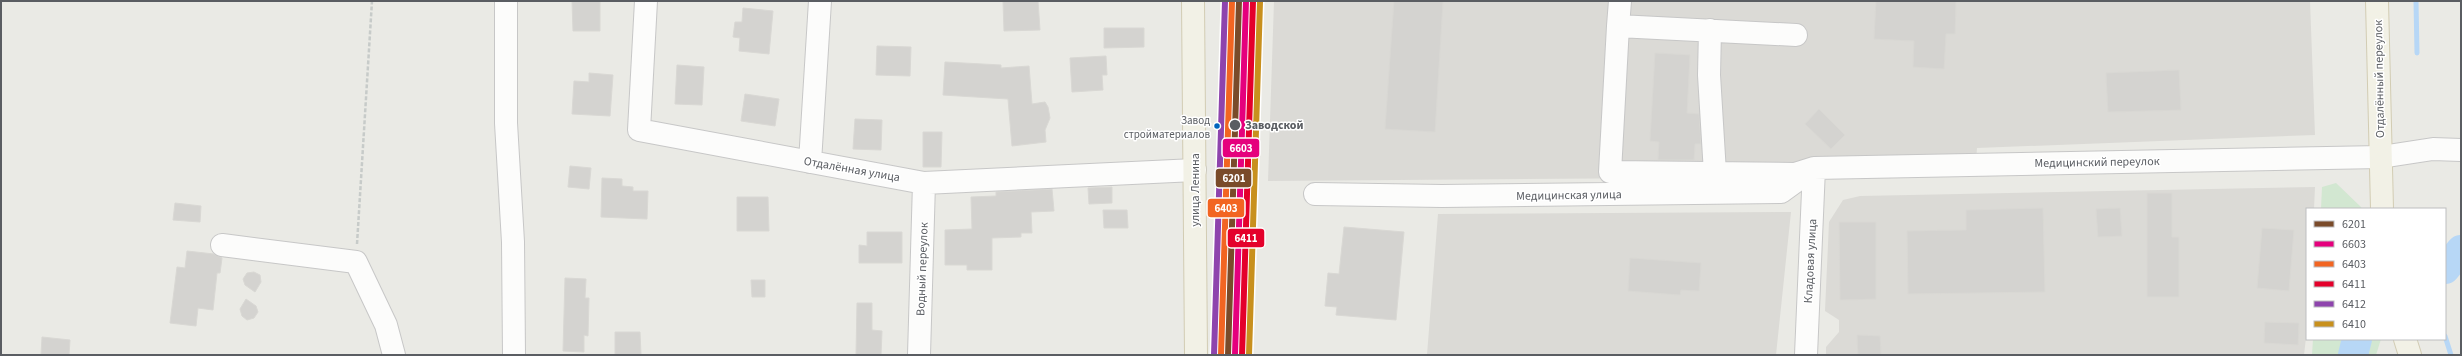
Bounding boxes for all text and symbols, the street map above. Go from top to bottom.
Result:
street label: Отдалённый переулок [2370,20,2389,138]
place label: Завод стройматериалов [1124,113,1210,142]
place label: Заводской [1245,117,1304,134]
marker: Заводской [1228,118,1242,132]
marker: Завод стройматериалов [1212,121,1222,131]
line badge: 6603 [1222,138,1260,158]
text: 6603 [1229,141,1253,156]
street label: Отдалённая улица [802,153,901,186]
street label: улица Ленина [1187,153,1204,227]
street label: Медицинский переулок [2034,153,2160,172]
line badge: 6201 [1215,168,1252,188]
text: 6201 [1222,171,1246,186]
street label: Медицинская улица [1516,186,1622,205]
line badge: 6403 [1207,198,1245,218]
text: 6403 [1214,201,1238,216]
legend [2306,208,2446,340]
text: 6201 [2342,216,2366,233]
street label: Кладовая улица [1800,218,1821,304]
street label: Водный переулок [912,222,933,316]
line badge: 6411 [1227,228,1265,248]
text: 6411 [1234,231,1258,246]
text: 6603 [2342,236,2366,253]
text: 6403 [2342,256,2366,273]
text: 6411 [2342,276,2366,293]
text: 6412 [2342,296,2366,313]
text: 6410 [2342,316,2366,333]

